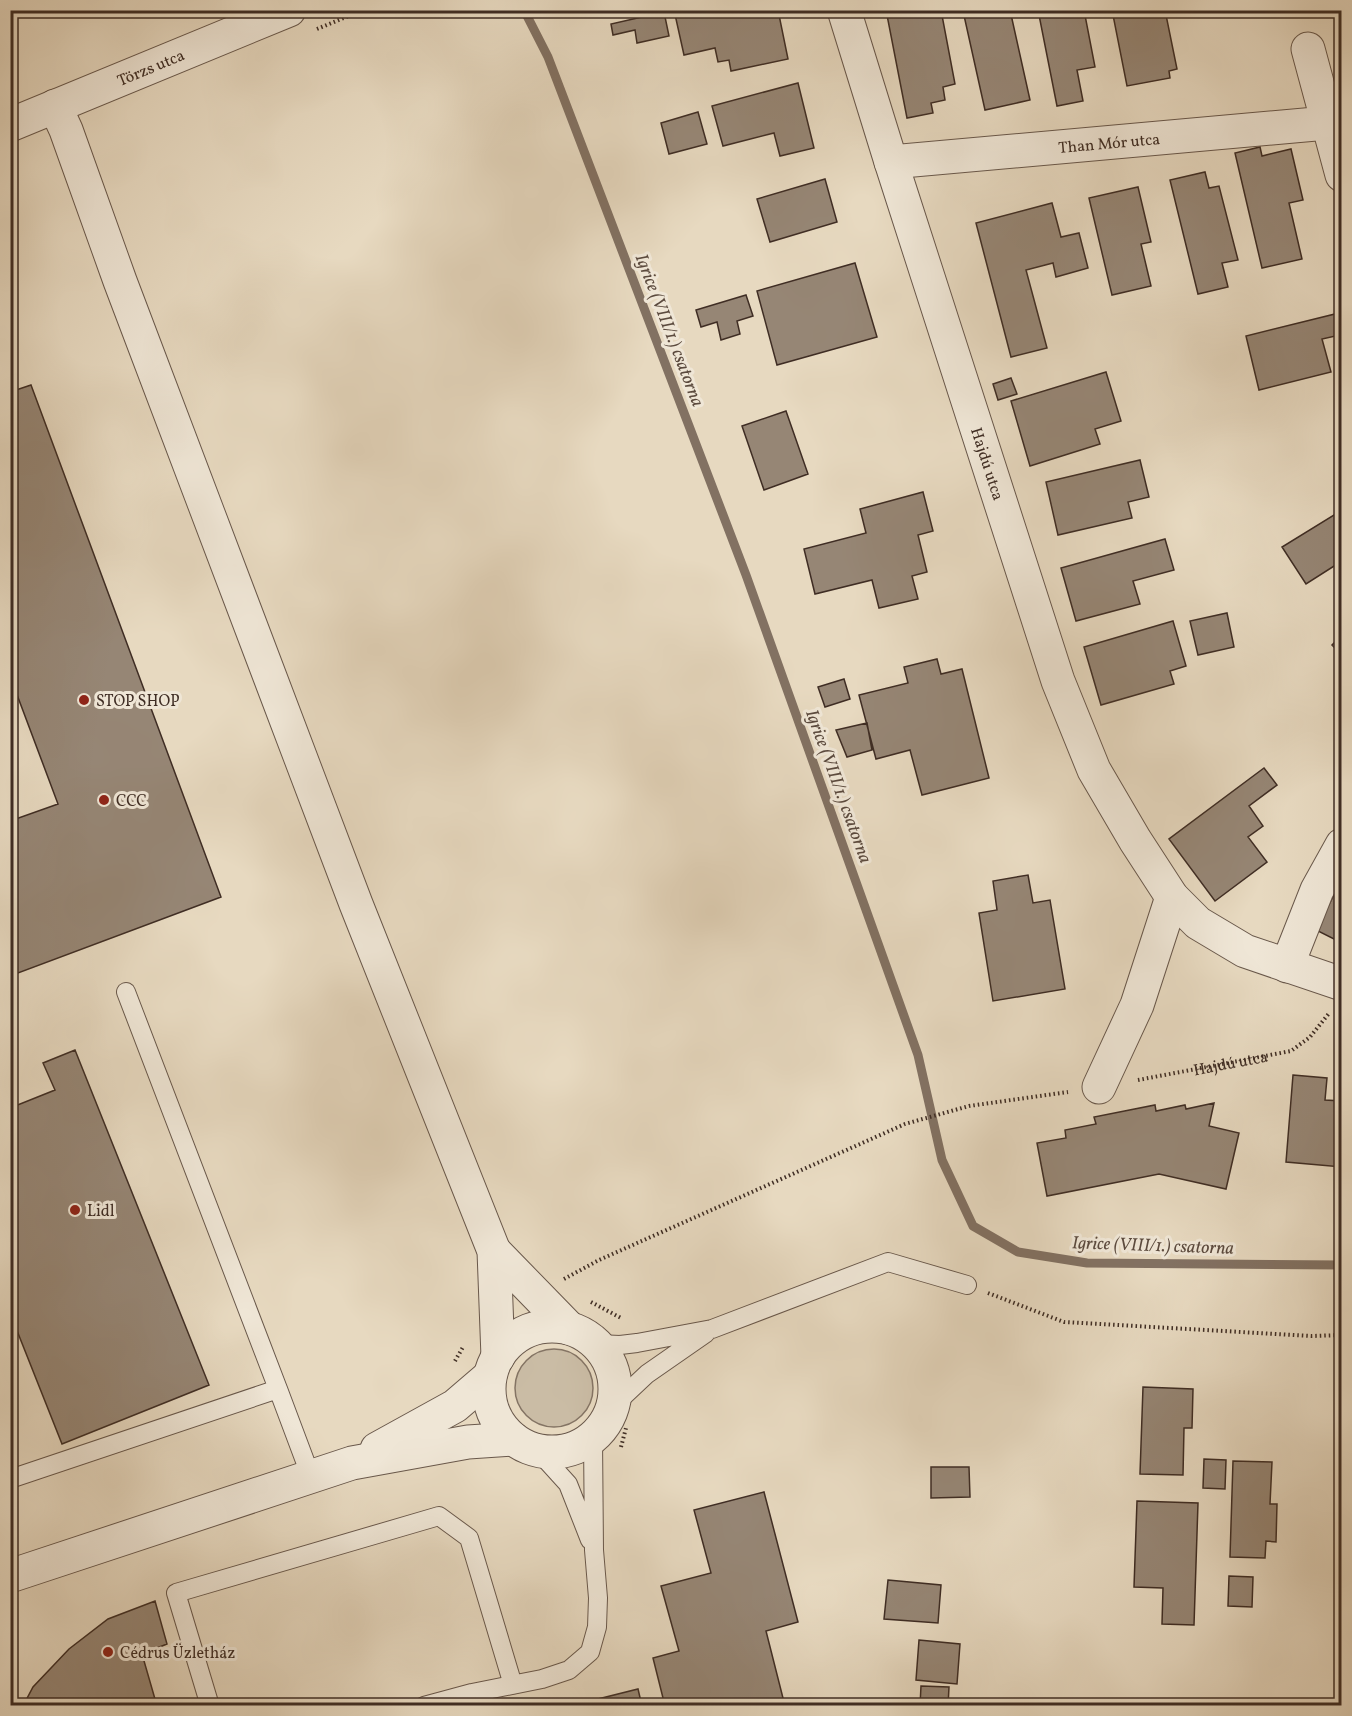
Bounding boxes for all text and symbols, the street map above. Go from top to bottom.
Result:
street label: Törzs utca [114,45,188,93]
street label: Than Mór utca [1058,129,1161,160]
water label: Igrice (VIII/1.) csatorna [628,250,709,411]
street label: Hajdú utca [964,425,1008,504]
place label: STOP SHOP [96,691,179,713]
marker: STOP SHOP [77,693,91,707]
water label: Igrice (VIII/1.) csatorna [798,706,877,867]
place label: CCC [116,791,147,813]
marker: CCC [97,793,111,807]
street label: Hajdú utca [1192,1047,1270,1082]
place label: Lidl [87,1201,115,1223]
marker: Lidl [68,1203,82,1217]
water label: Igrice (VIII/1.) csatorna [1072,1231,1234,1262]
place label: Cédrus Üzletház [120,1643,235,1665]
marker: Cédrus Üzletház [101,1645,115,1659]

